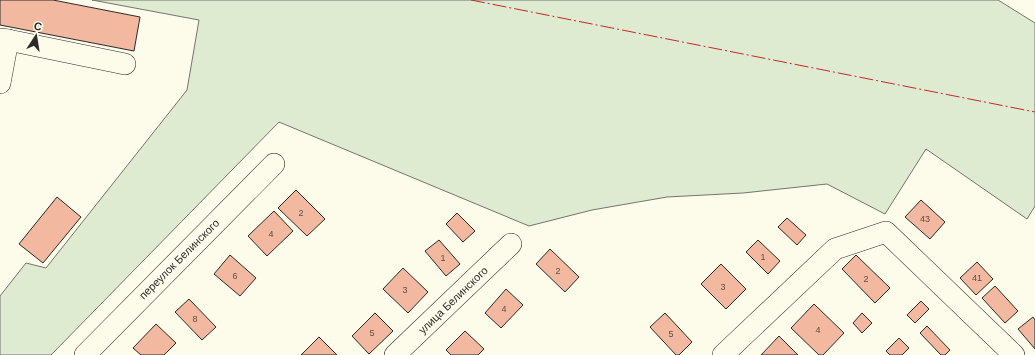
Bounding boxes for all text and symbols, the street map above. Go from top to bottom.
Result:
north arrow [16,16,56,56]
text: С [33,20,43,33]
house number: 2 [298,208,304,218]
house number: 43 [920,214,930,224]
street label: переулок Белинского [137,217,221,301]
house number: 4 [268,229,274,239]
house number: 1 [760,252,766,262]
house number: 1 [440,253,446,263]
street label: улица Белинского [416,264,490,336]
house number: 2 [555,266,561,276]
house number: 6 [232,271,238,281]
house number: 41 [972,273,982,283]
house number: 2 [863,274,869,284]
house number: 3 [720,282,726,292]
house number: 3 [402,285,408,295]
house number: 4 [501,304,507,314]
house number: 8 [192,314,198,324]
house number: 4 [815,325,821,335]
house number: 5 [369,328,375,338]
house number: 5 [668,329,674,339]

